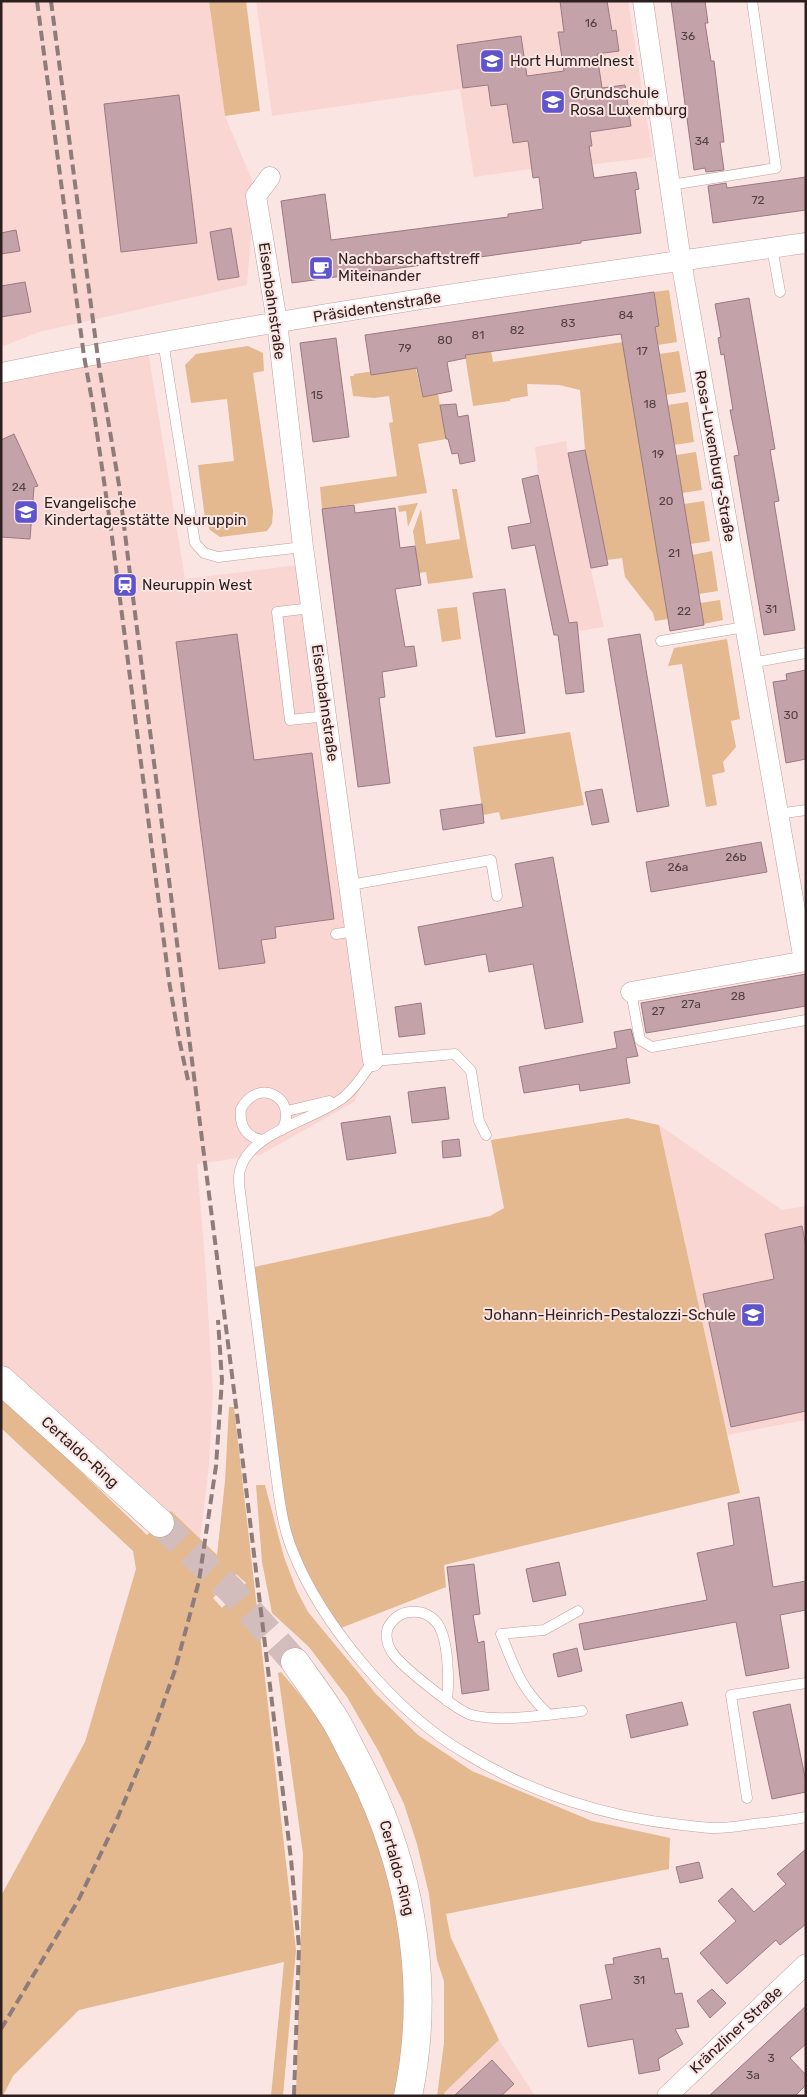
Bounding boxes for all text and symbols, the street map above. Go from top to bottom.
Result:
house number: 16 [585,16,597,30]
house number: 36 [681,29,695,43]
school or university icon: Hort Hummelnest [479,48,505,74]
place label: Hort Hummelnest [510,52,634,70]
place label: Grundschule Rosa Luxemburg [570,84,687,119]
school or university icon: Grundschule Rosa Luxemburg [540,89,566,115]
house number: 34 [695,134,710,148]
house number: 72 [751,193,765,207]
street label: Eisenbahnstraße [255,241,289,361]
place label: Nachbarschaftstreff Miteinander [338,250,480,285]
cafe icon: Nachbarschaftstreff Miteinander [308,255,334,281]
street label: Präsidentenstraße [312,288,442,326]
house number: 84 [618,308,634,322]
house number: 83 [561,316,575,330]
house number: 82 [510,323,524,337]
house number: 81 [472,328,484,342]
house number: 80 [437,333,453,347]
house number: 79 [398,341,412,355]
house number: 17 [636,344,648,358]
street label: Rosa-Luxemburg-Straße [691,369,739,543]
house number: 15 [311,388,323,402]
house number: 18 [644,397,656,411]
house number: 19 [652,447,664,461]
house number: 24 [12,480,27,494]
place label: Evangelische Kindertagesstätte Neuruppin [44,494,247,529]
house number: 20 [659,494,673,508]
school or university icon: Evangelische Kindertagesstätte Neuruppin [13,499,39,525]
house number: 21 [668,546,680,560]
station icon: Neuruppin West [112,572,138,598]
place label: Neuruppin West [142,576,252,594]
house number: 31 [765,602,777,616]
house number: 22 [677,604,691,618]
street label: Eisenbahnstraße [308,643,342,763]
house number: 30 [784,708,798,722]
house number: 26b [725,850,747,864]
house number: 26a [668,860,688,874]
house number: 28 [731,989,745,1003]
house number: 27a [681,997,701,1011]
house number: 27 [651,1004,665,1018]
school or university icon: Johann-Heinrich-Pestalozzi-Schule [740,1302,766,1328]
place label: Johann-Heinrich-Pestalozzi-Schule [484,1306,736,1324]
street label: Certaldo-Ring [38,1412,122,1492]
street label: Certaldo-Ring [376,1818,418,1918]
house number: 31 [633,1973,645,1987]
street label: Kränzliner Straße [686,1983,786,2077]
house number: 3 [767,2051,775,2065]
house number: 3a [746,2068,760,2082]

